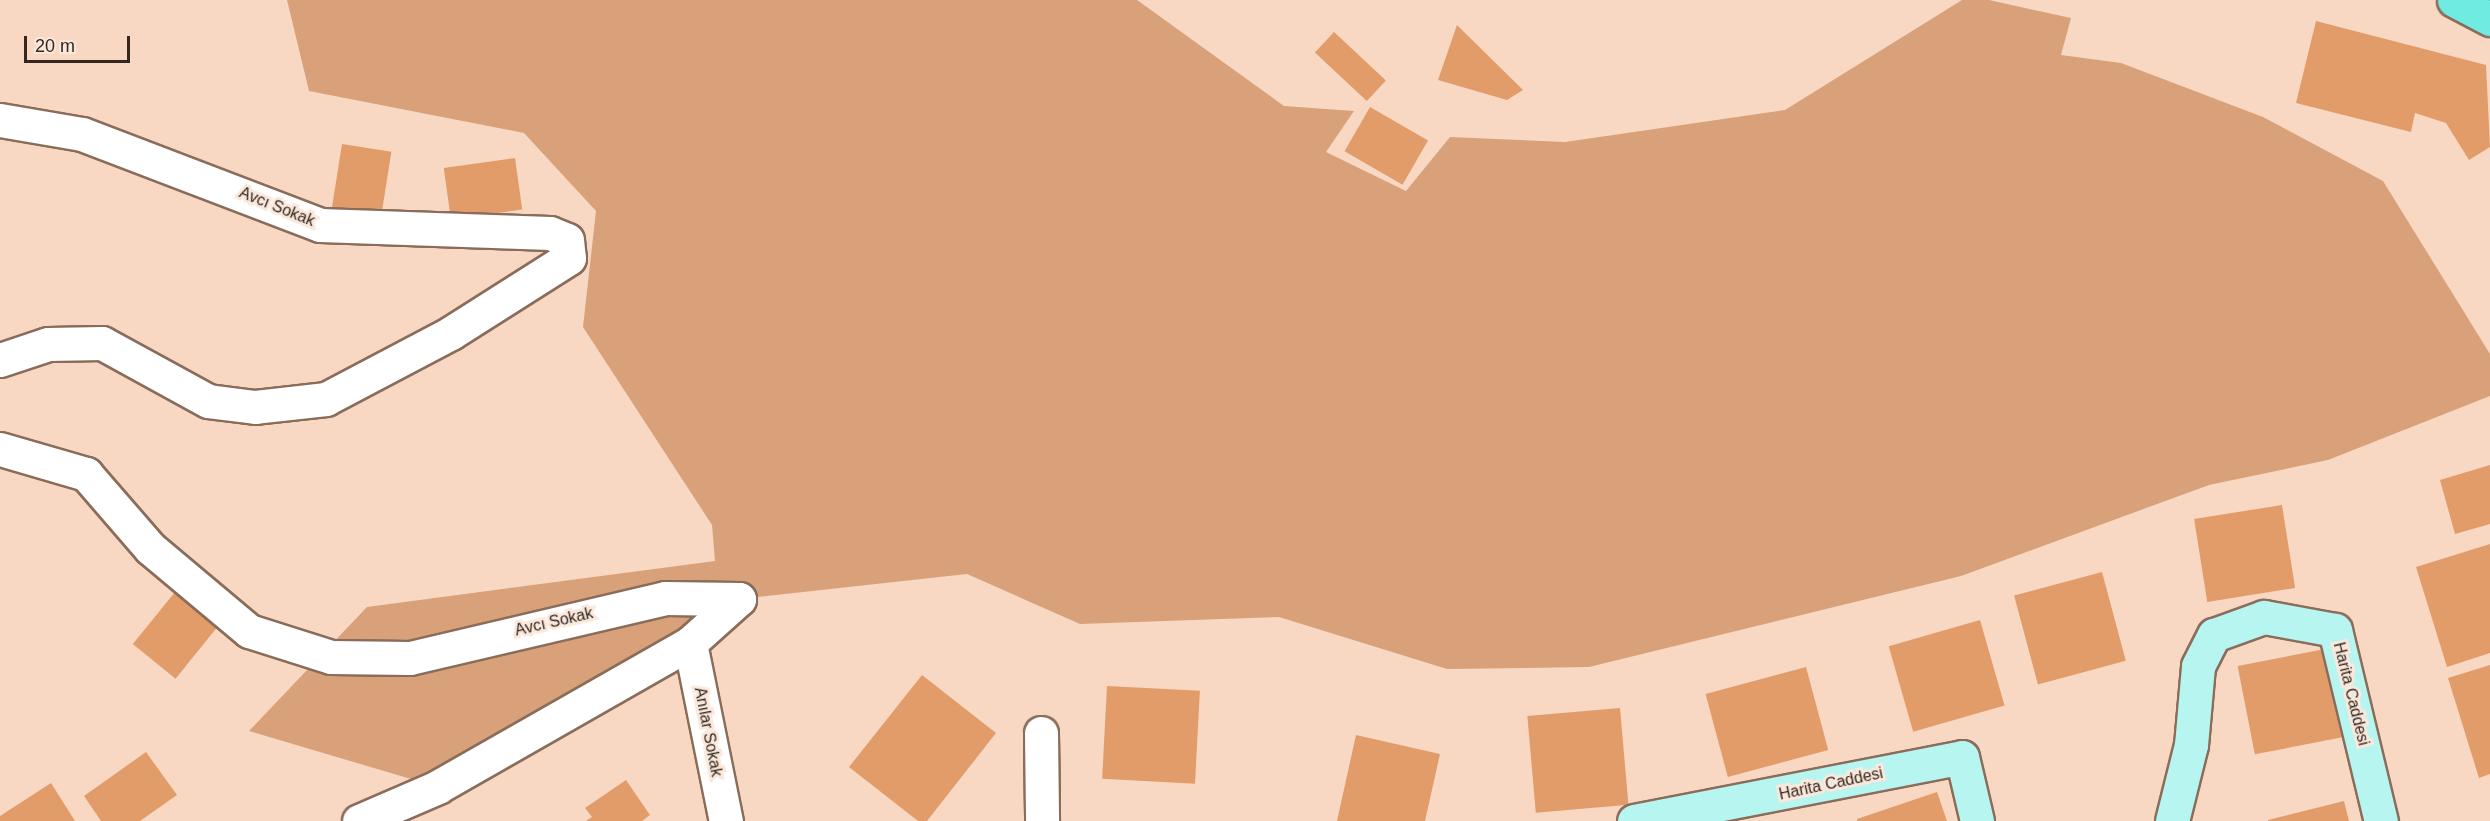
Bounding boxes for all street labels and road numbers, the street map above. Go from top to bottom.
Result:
street label: Avcı Sokak [236,183,318,231]
street label: Avcı Sokak [513,604,595,640]
street label: Harita Caddesi [2329,640,2373,748]
street label: Anılar Sokak [690,686,726,778]
street label: Harita Caddesi [1777,764,1885,804]

